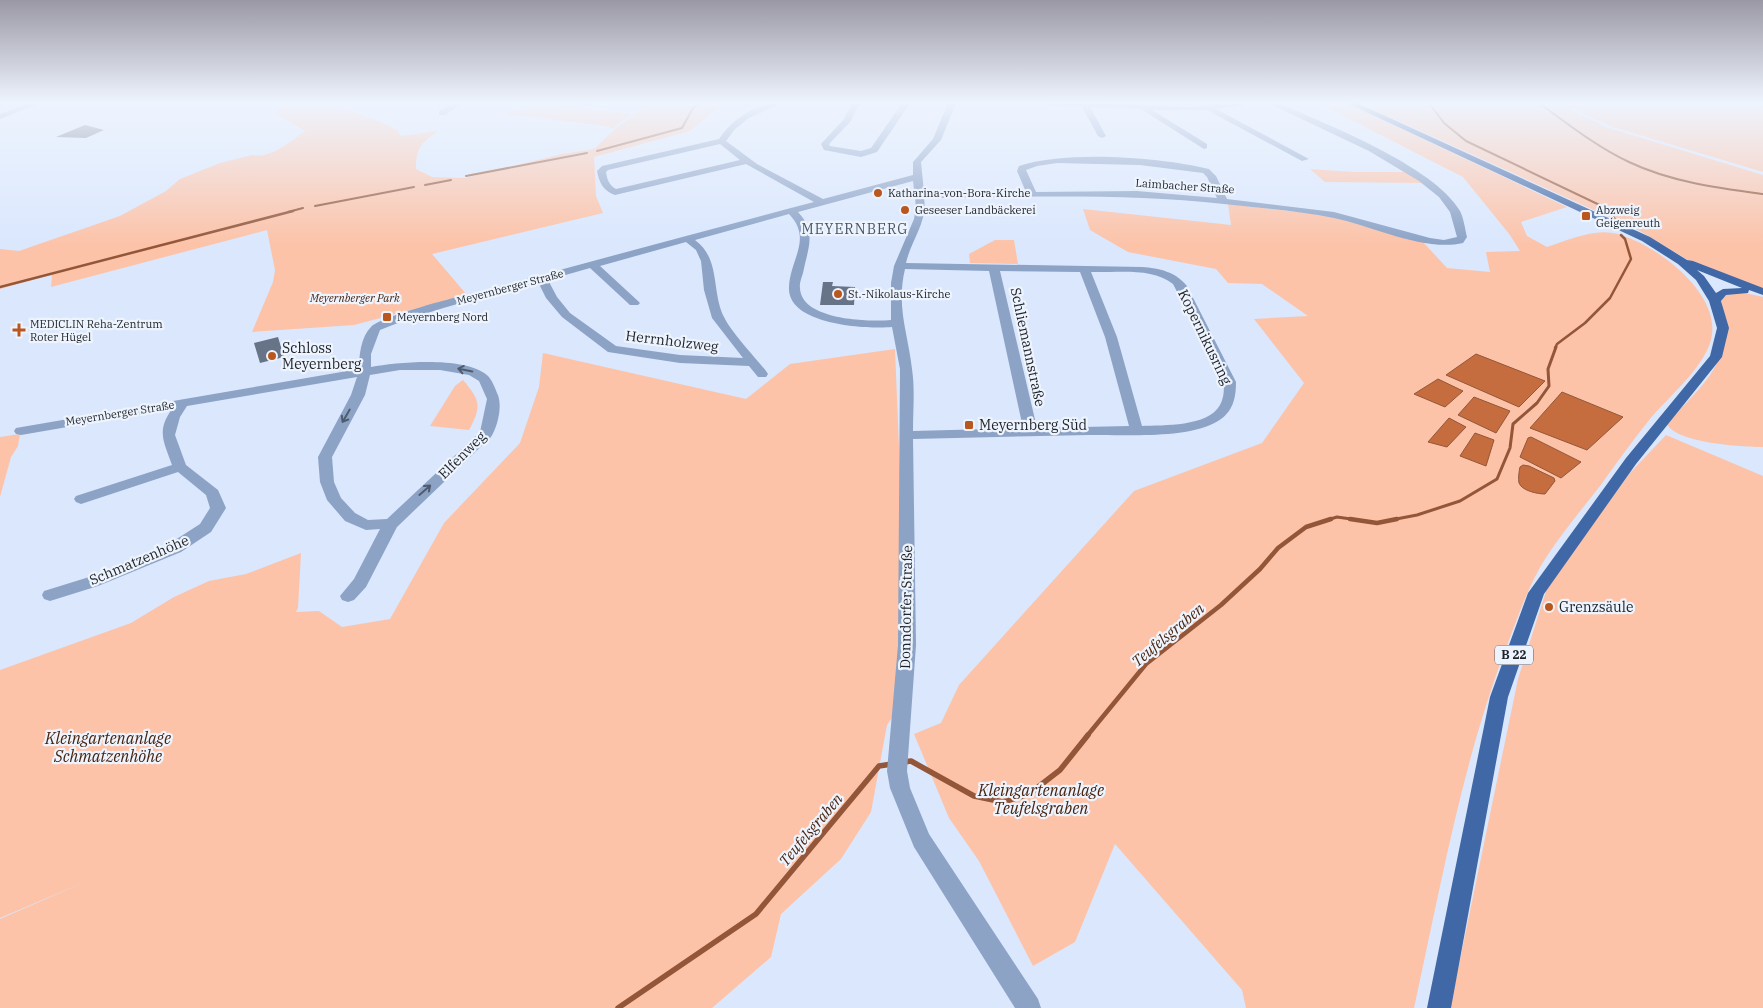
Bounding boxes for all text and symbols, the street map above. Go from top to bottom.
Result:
street label: Laimbacher Straße [1135,176,1235,196]
place label: Katharina-von-Bora-Kirche [888,186,1031,200]
marker: Katharina-von-Bora-Kirche [872,187,884,199]
place label: Geseeser Landbäckerei [915,203,1036,217]
place label: Abzweig Geigenreuth [1596,203,1661,230]
marker: Geseeser Landbäckerei [899,204,911,216]
marker: Abzweig Geigenreuth [1580,210,1592,222]
district label: MEYERNBERG [802,220,908,238]
street label: Meyernberger Straße [455,266,565,308]
street label: Schliemannstraße [1007,286,1049,408]
street label: Kopernikusring [1174,286,1236,388]
place label: St.-Nikolaus-Kirche [848,287,951,301]
marker: St.-Nikolaus-Kirche [832,288,844,300]
park label: Meyernberger Park [309,291,400,305]
place label: Meyernberg Nord [397,310,489,324]
marker: Meyernberg Nord [381,311,393,323]
place label: MEDICLIN Reha-Zentrum Roter Hügel [30,317,163,344]
marker: MEDICLIN Reha-Zentrum Roter Hügel [12,323,26,337]
street label: Herrnholzweg [624,326,720,356]
place label: Schloss Meyernberg [282,339,362,373]
marker: Schloss Meyernberg [266,350,278,362]
one-way arrow [458,365,474,375]
street label: Meyernberger Straße [65,397,175,429]
one-way arrow [340,408,350,423]
place label: Meyernberg Süd [979,416,1088,434]
marker: Meyernberg Süd [963,419,975,431]
street label: Elfenweg [434,427,490,483]
one-way arrow [419,484,432,496]
street label: Schmatzenhöhe [87,531,191,589]
street label: Donndorfer Straße [896,545,916,669]
water label: Teufelsgraben [1128,598,1208,670]
place label: Grenzsäule [1559,598,1634,616]
marker: Grenzsäule [1543,601,1555,613]
road number: B 22 [1495,646,1533,664]
park label: Kleingartenanlage Schmatzenhöhe [44,728,171,766]
park label: Kleingartenanlage Teufelsgraben [977,780,1104,818]
water label: Teufelsgraben [775,789,847,870]

